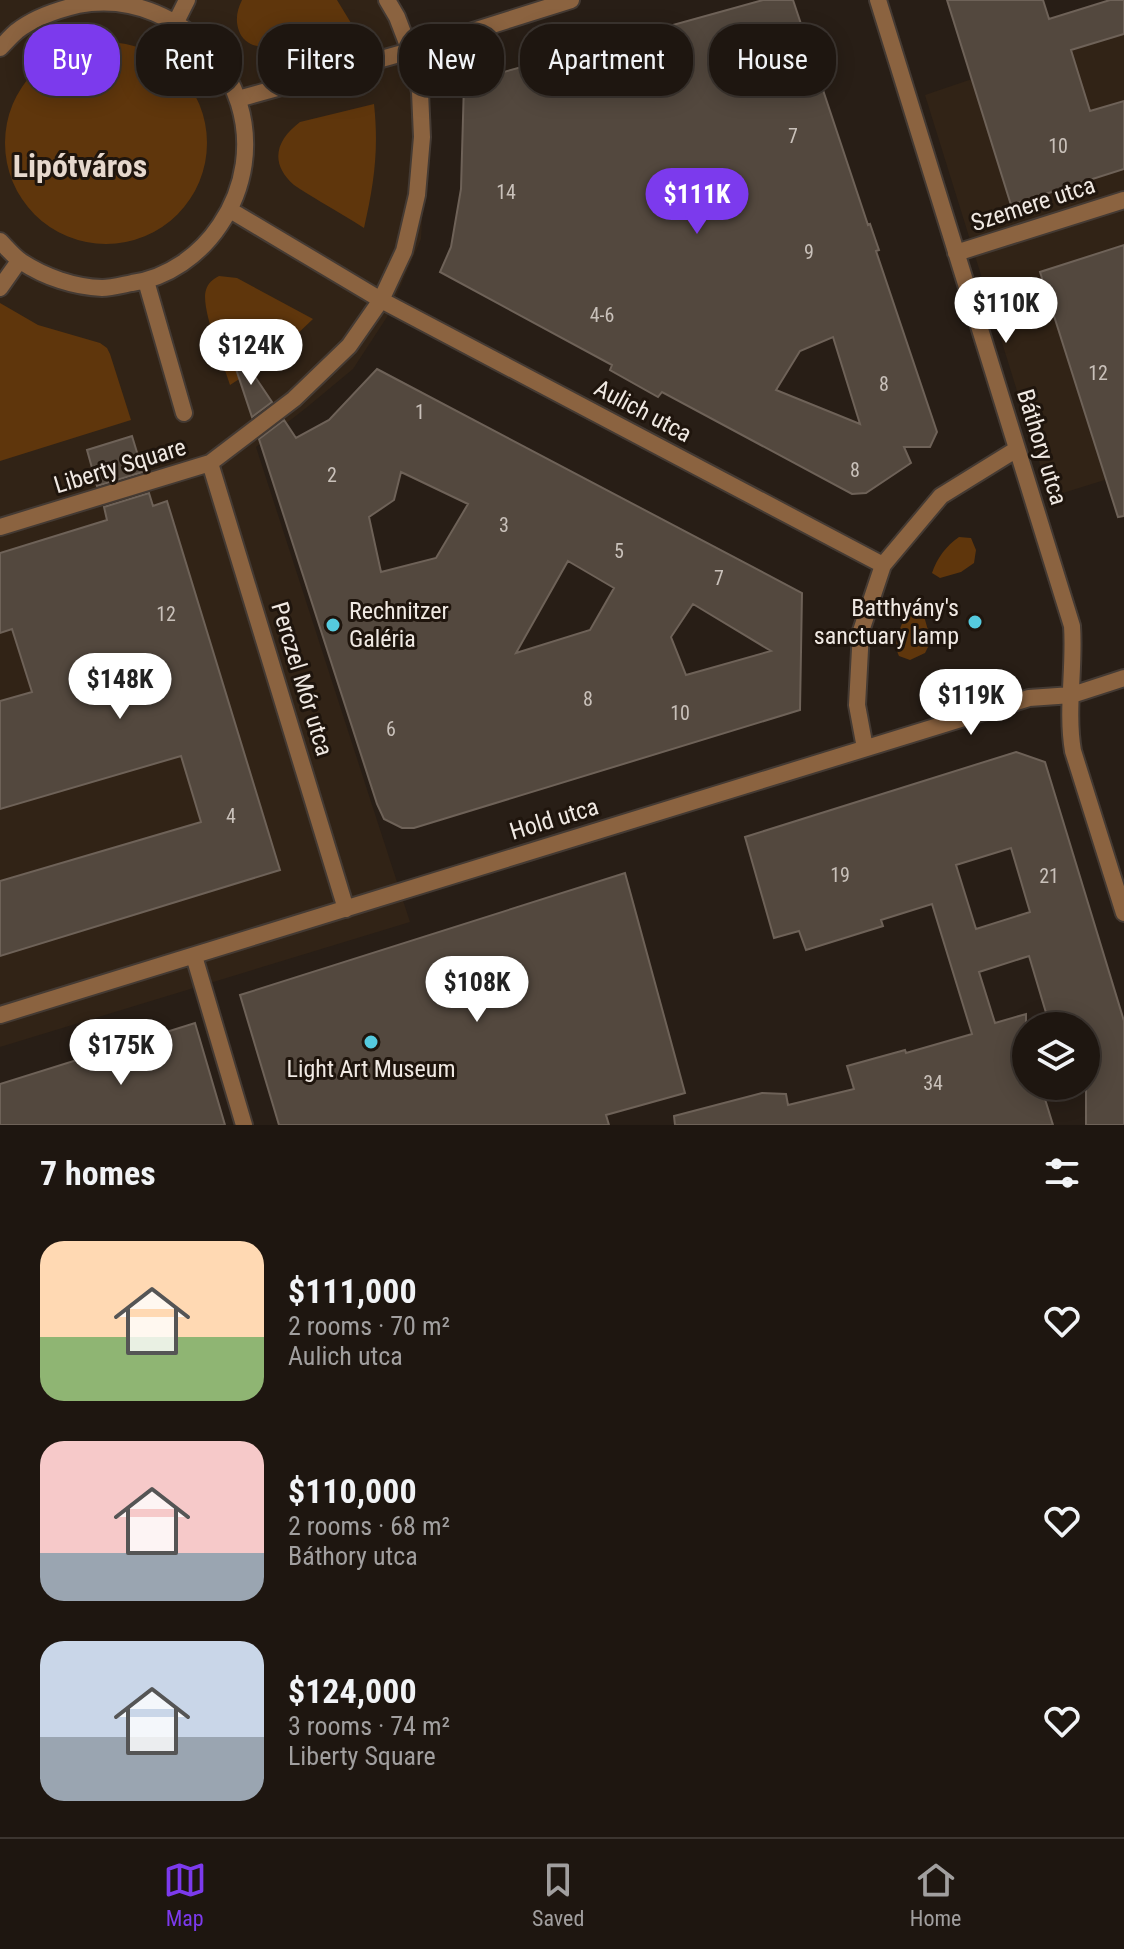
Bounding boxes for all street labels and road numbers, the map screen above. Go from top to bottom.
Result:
street label: Szemere utca [968,171,1098,237]
street label: Aulich utca [590,374,696,448]
street label: Báthory utca [1011,386,1073,508]
street label: Liberty Square [51,433,189,499]
street label: Perczel Mór utca [265,599,339,759]
street label: Hold utca [506,792,602,846]

